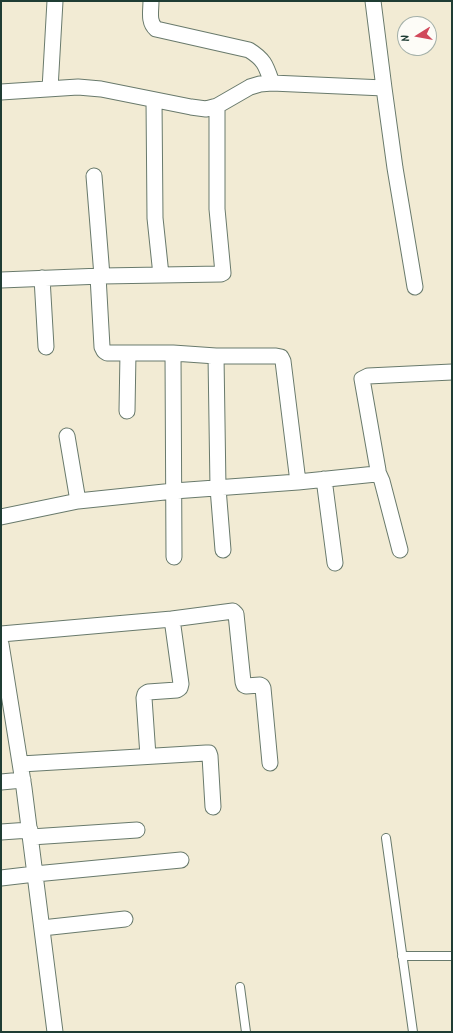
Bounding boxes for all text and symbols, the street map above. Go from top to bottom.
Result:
north arrow [397,16,437,56]
text: N [397,33,416,43]

